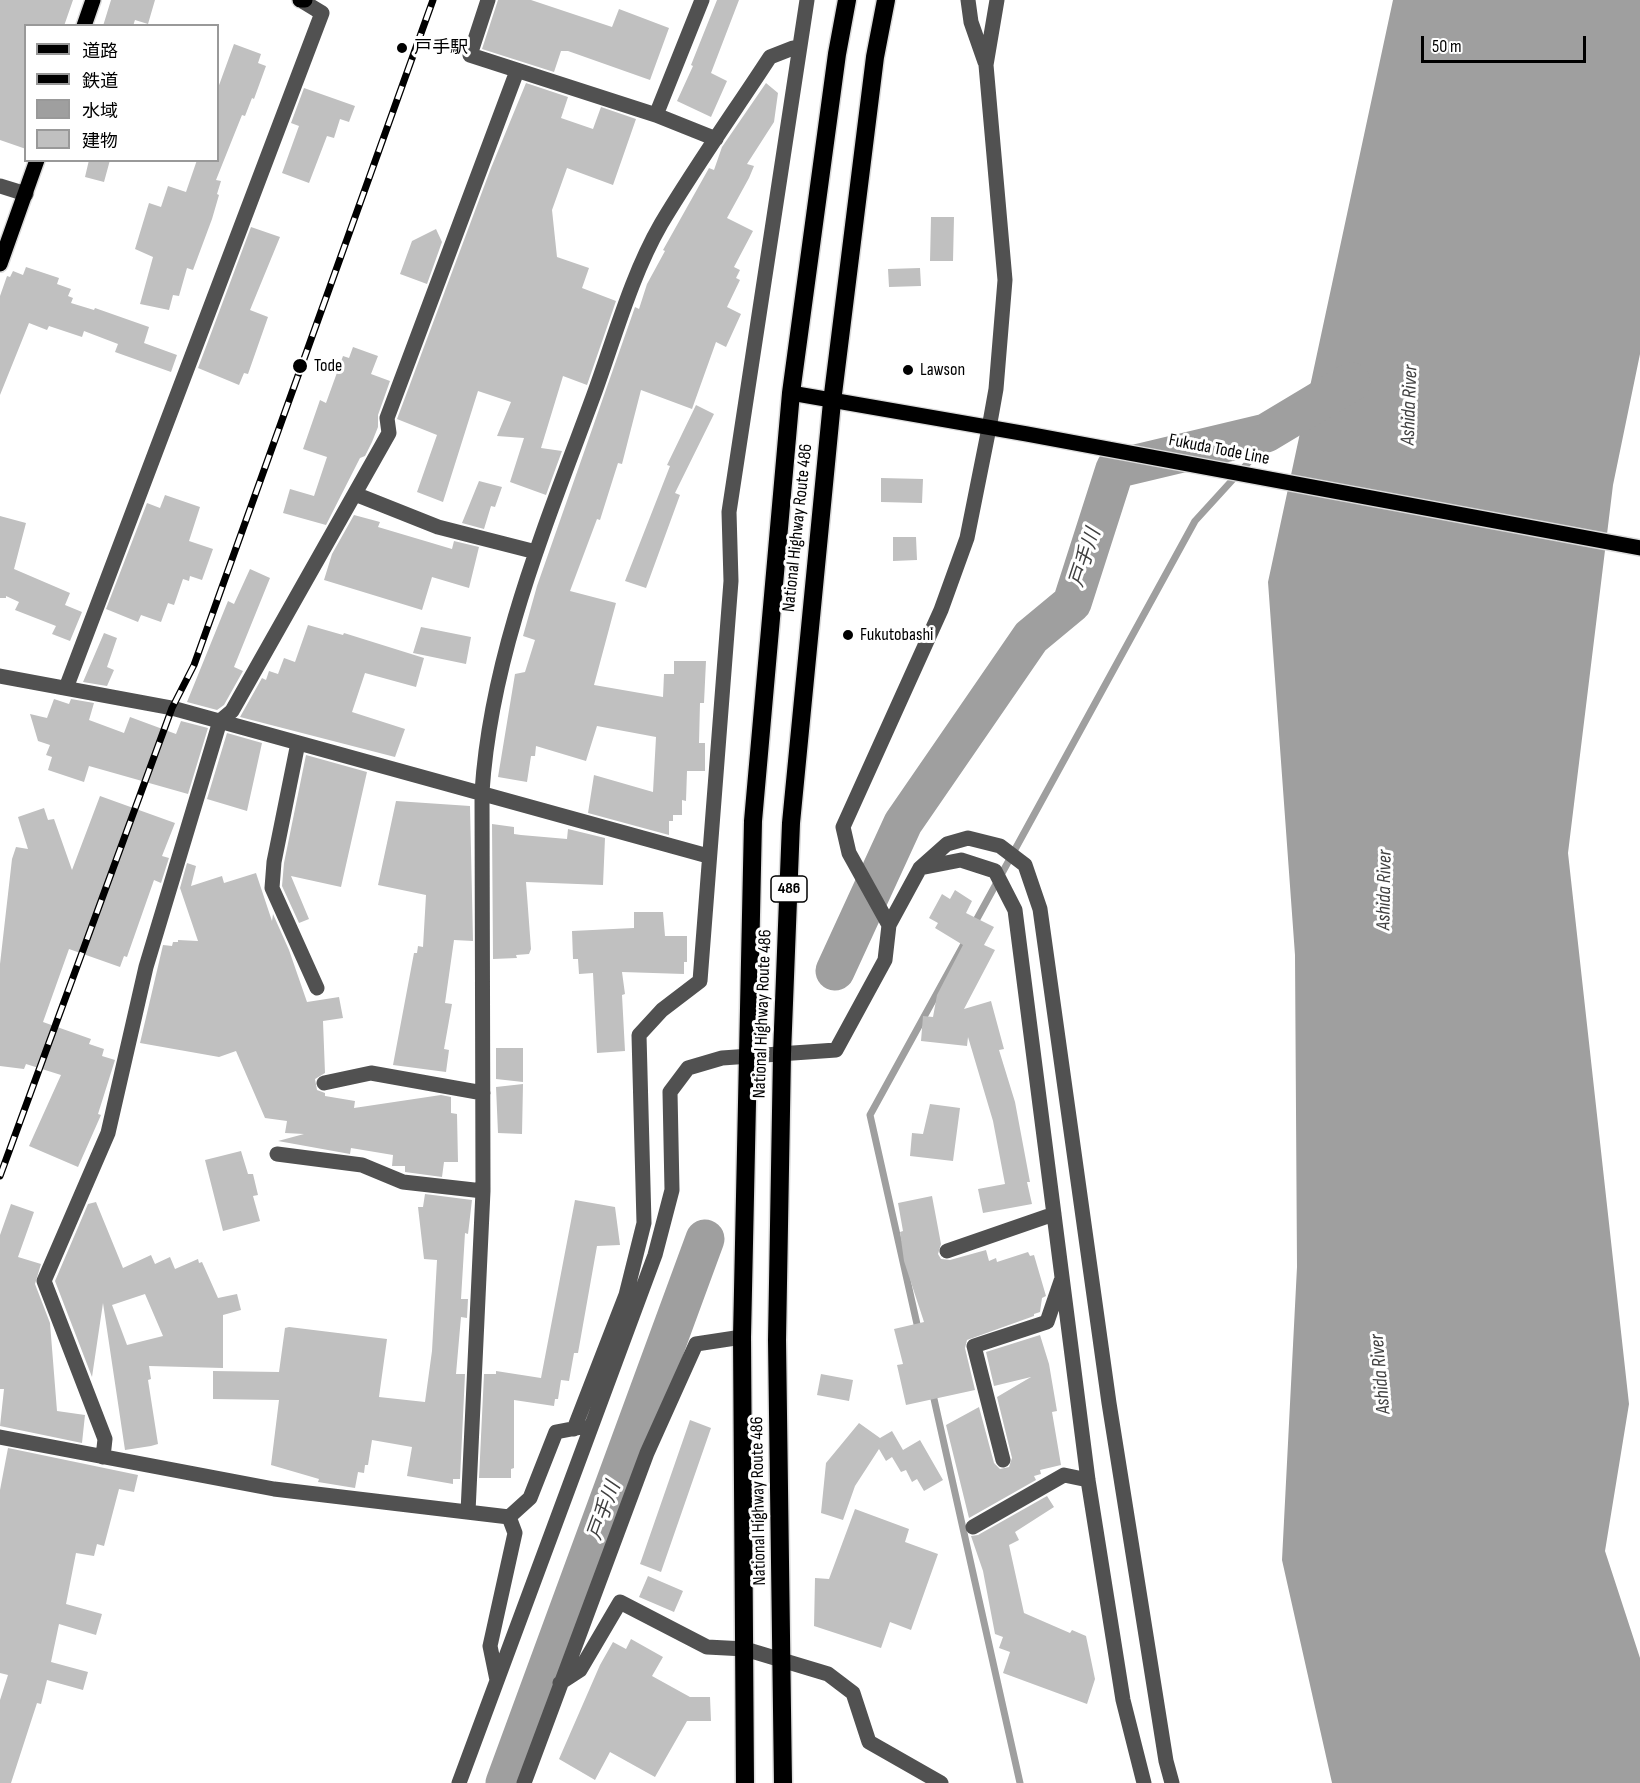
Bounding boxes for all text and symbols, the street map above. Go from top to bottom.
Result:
legend [24,24,219,162]
scale bar [1424,24,1589,62]
text: 50 m [1432,36,1462,57]
place label: 戸手駅 [414,37,468,59]
text: 道路 [82,41,118,62]
marker: 戸手駅 [395,41,409,55]
text: 鉄道 [82,71,118,92]
text: 水域 [82,101,118,122]
text: 建物 [82,131,118,152]
place label: Tode [314,355,342,377]
marker: Tode [291,357,309,375]
place label: Lawson [920,359,965,381]
marker: Lawson [901,363,915,377]
water label: Ashida River [1397,364,1423,446]
street label: Fukuda Tode Line [1167,430,1271,470]
street label: National Highway Route 486 [778,443,818,613]
water label: 戸手川 [1065,526,1107,590]
place label: Fukutobashi [860,624,933,646]
marker: Fukutobashi [841,628,855,642]
water label: Ashida River [1372,850,1398,930]
road number: 486 [771,876,807,902]
street label: National Highway Route 486 [749,929,777,1099]
water label: Ashida River [1366,1333,1396,1415]
street label: National Highway Route 486 [747,1416,771,1586]
water label: 戸手川 [583,1479,627,1543]

